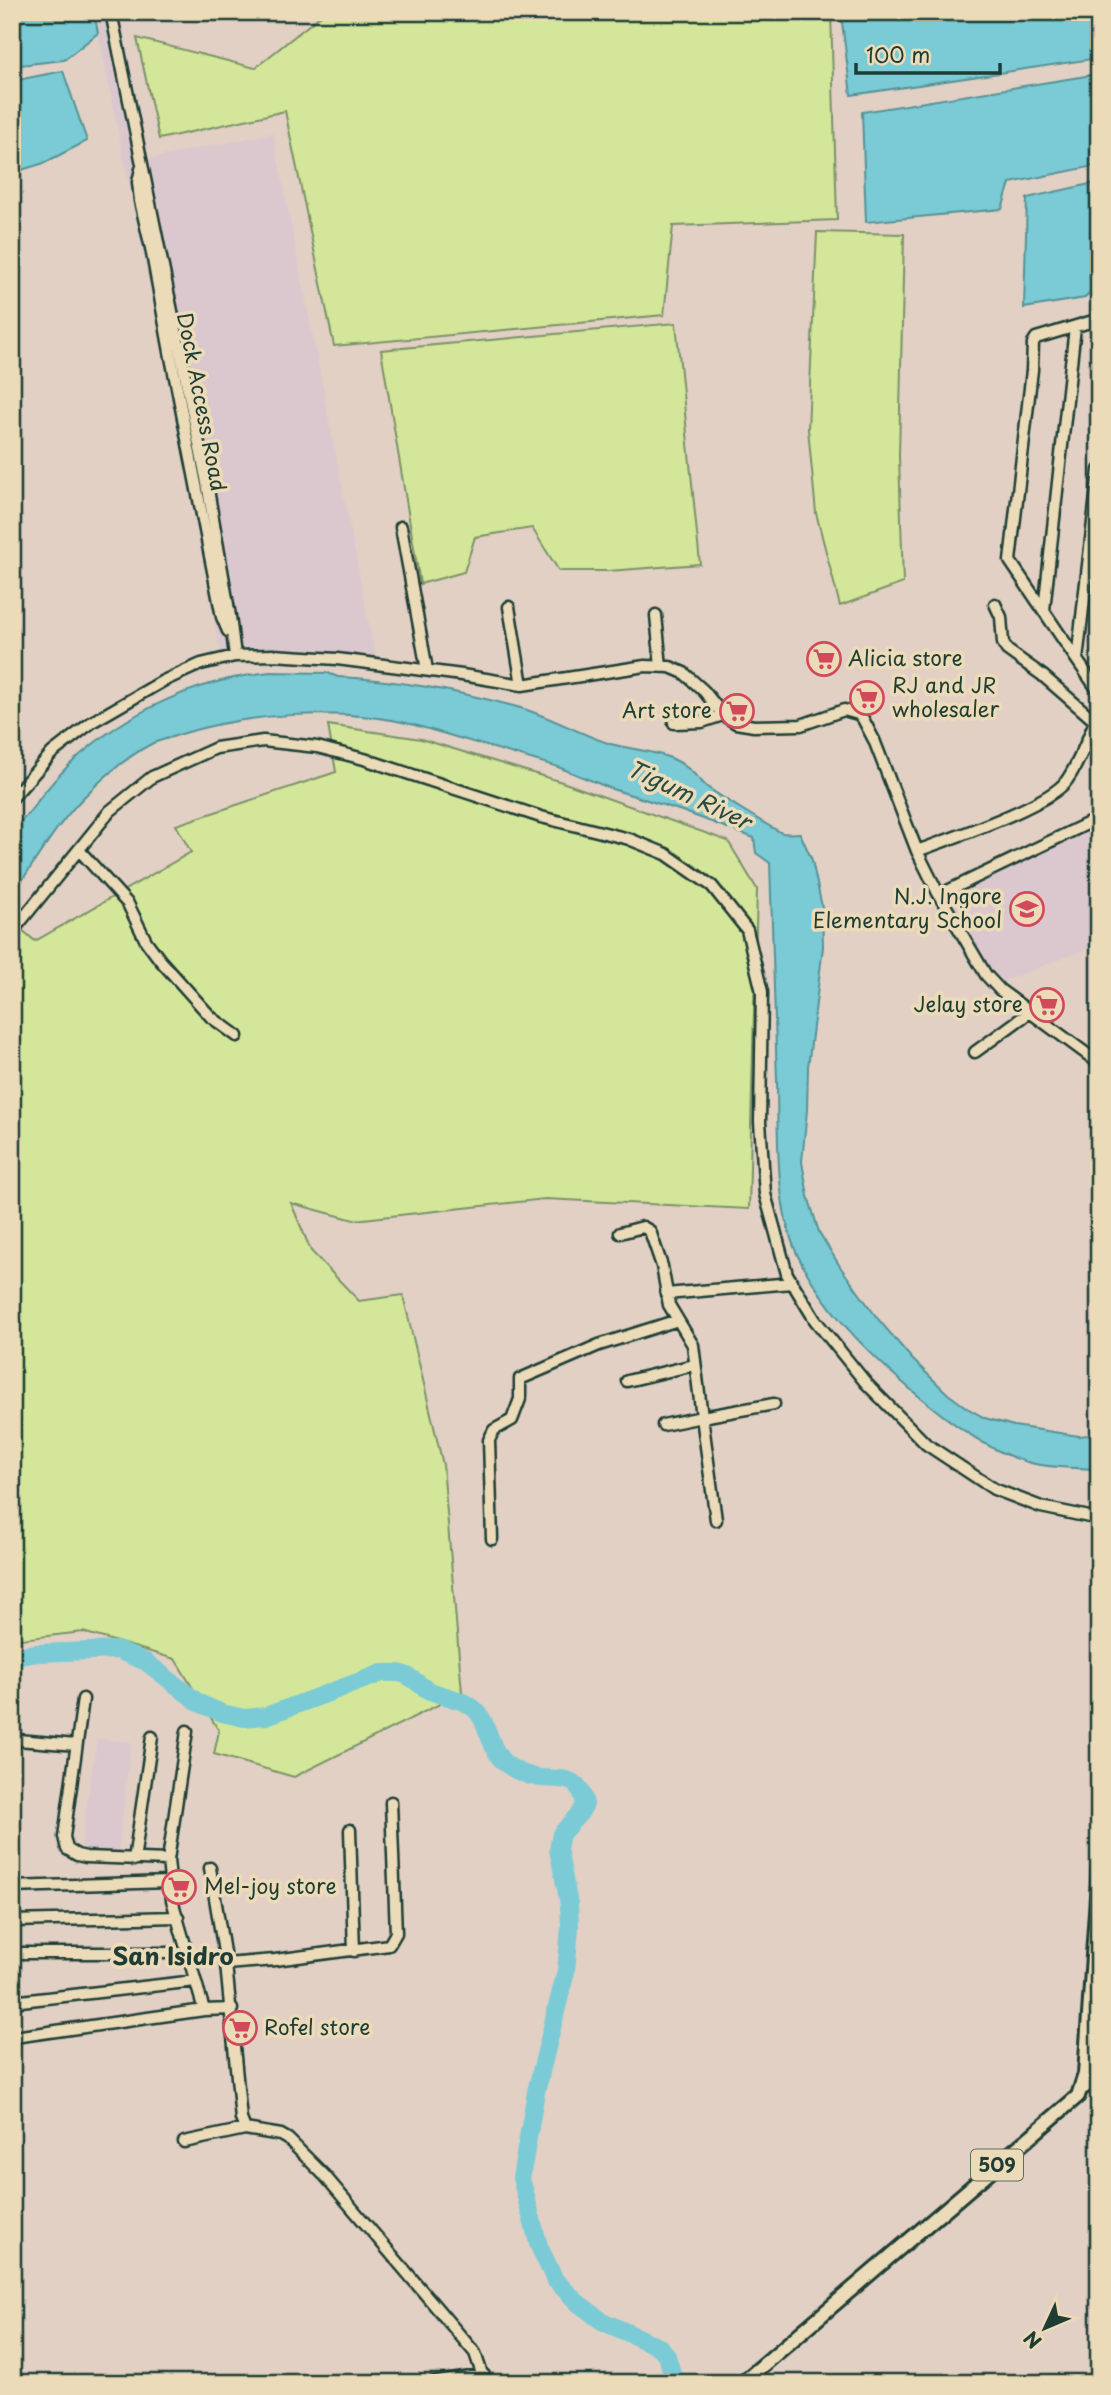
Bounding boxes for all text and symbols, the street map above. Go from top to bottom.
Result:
scale bar [856,32,999,76]
text: 100 m [866,38,930,70]
street label: Dock Access Road [170,309,236,494]
supermarket icon: Alicia store [805,640,843,678]
place label: Alicia store [848,641,963,673]
place label: RJ and JR wholesaler [892,668,1000,724]
supermarket icon: RJ and JR wholesaler [848,679,886,717]
supermarket icon: Art store [718,692,756,730]
place label: Art store [622,693,712,725]
water label: Tigum River [622,750,760,839]
place label: N.J. Ingore Elementary School [813,879,1002,935]
school or university icon: N.J. Ingore Elementary School [1008,890,1046,928]
supermarket icon: Jelay store [1028,986,1066,1024]
place label: Jelay store [914,987,1023,1019]
supermarket icon: Mel-joy store [160,1868,198,1906]
place label: Mel-joy store [204,1869,337,1901]
district label: San Isidro [112,1937,234,1973]
supermarket icon: Rofel store [221,2009,259,2047]
place label: Rofel store [264,2010,370,2042]
road number: 509 [971,2150,1023,2180]
north arrow [1010,2294,1080,2364]
text: N [1017,2325,1047,2356]

